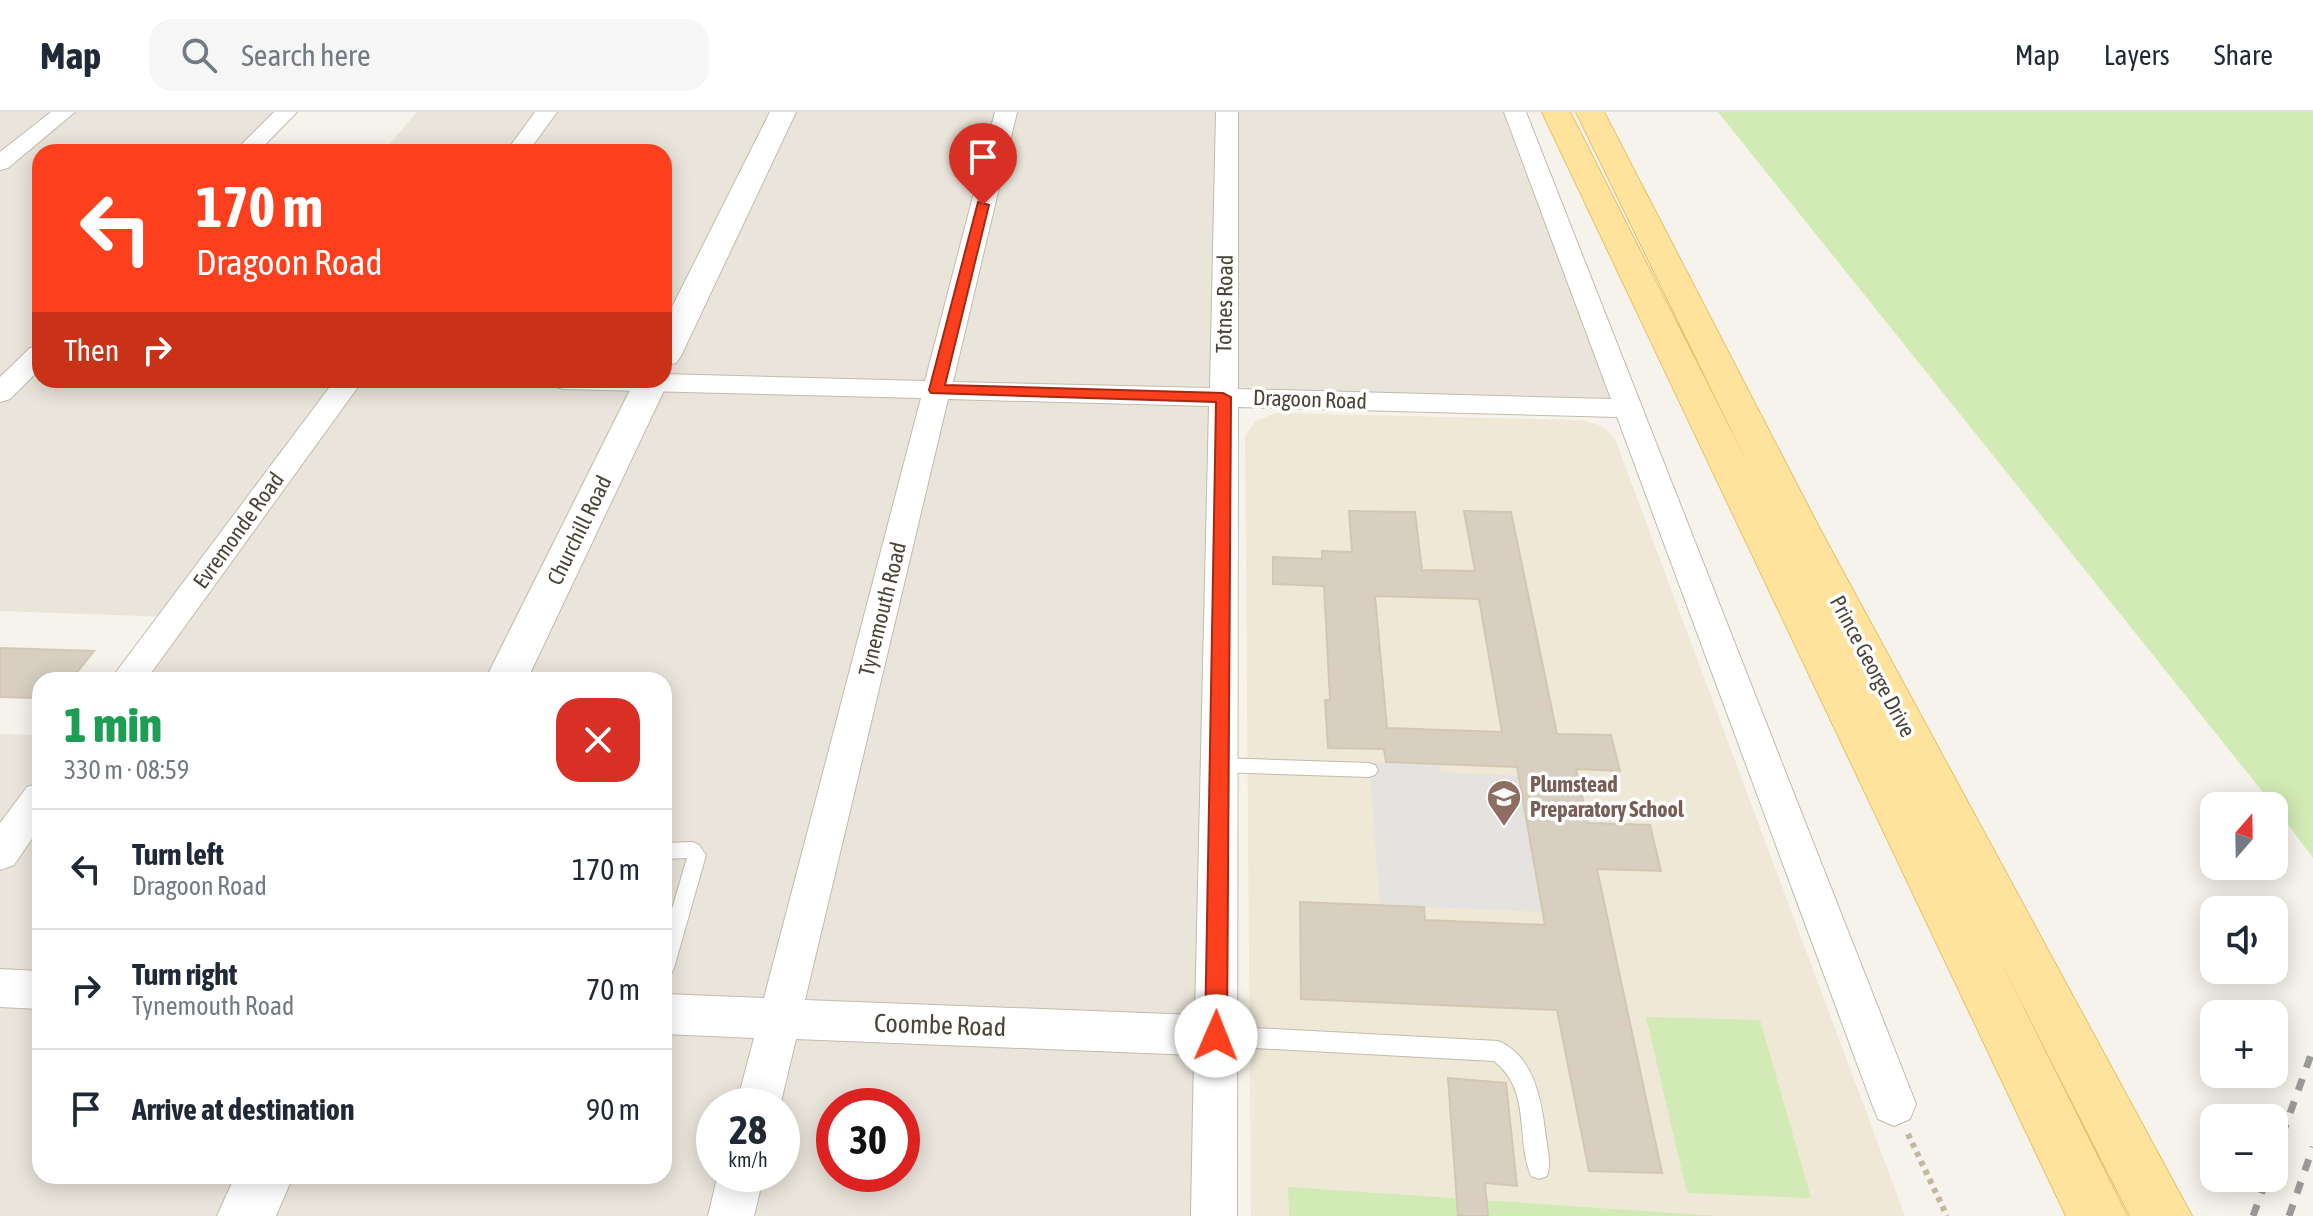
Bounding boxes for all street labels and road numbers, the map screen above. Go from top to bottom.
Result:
street label: Totnes Road [1210,255,1238,353]
street label: Dragoon Road [1253,384,1367,414]
street label: Evremonde Road [187,467,289,593]
street label: Churchill Road [541,471,617,589]
street label: Tynemouth Road [853,539,911,679]
street label: Prince George Drive [1825,591,1921,741]
street label: Coombe Road [873,1008,1007,1042]

